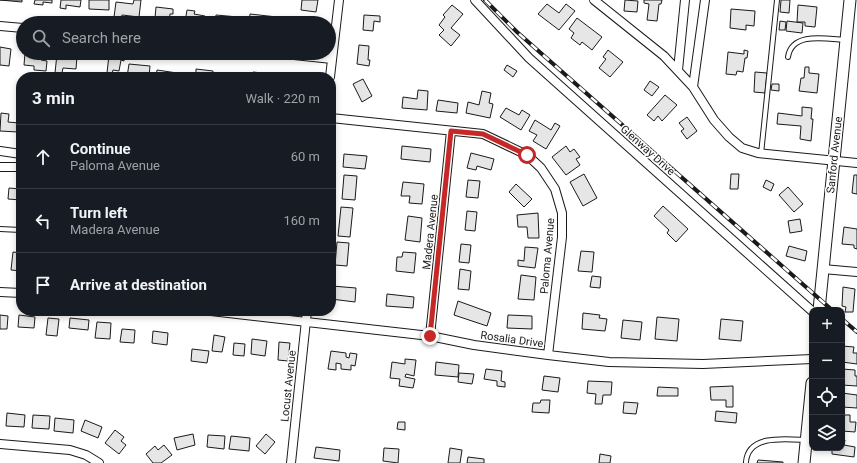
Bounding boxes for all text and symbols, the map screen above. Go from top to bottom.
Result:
search box [16,16,336,60]
icon: search [30,27,52,49]
text: Search here [62,29,141,47]
text: 3 min [32,88,75,108]
text: Walk · 220 m [245,91,320,106]
street label: Sanford Avenue [824,116,845,194]
street label: Glenway Drive [618,122,678,178]
text: Continue [70,140,131,158]
icon: ahead [32,146,54,168]
route start [518,146,536,164]
text: 60 m [291,149,320,164]
text: Paloma Avenue [70,158,160,173]
street label: Madera Avenue [420,194,441,270]
text: Turn left [70,204,127,222]
icon: left [32,210,54,232]
text: 160 m [283,213,320,228]
street label: Paloma Avenue [538,217,557,295]
text: Madera Avenue [70,222,160,237]
icon: arrive [32,274,54,296]
text: Arrive at destination [70,276,207,294]
map controls [809,307,845,451]
button: + [809,307,845,343]
route end [421,327,439,345]
street label: Rosalia Drive [480,329,544,350]
button: − [809,343,845,379]
street label: Locust Avenue [278,349,299,423]
button: locate [809,379,845,415]
button: layers [809,415,845,451]

